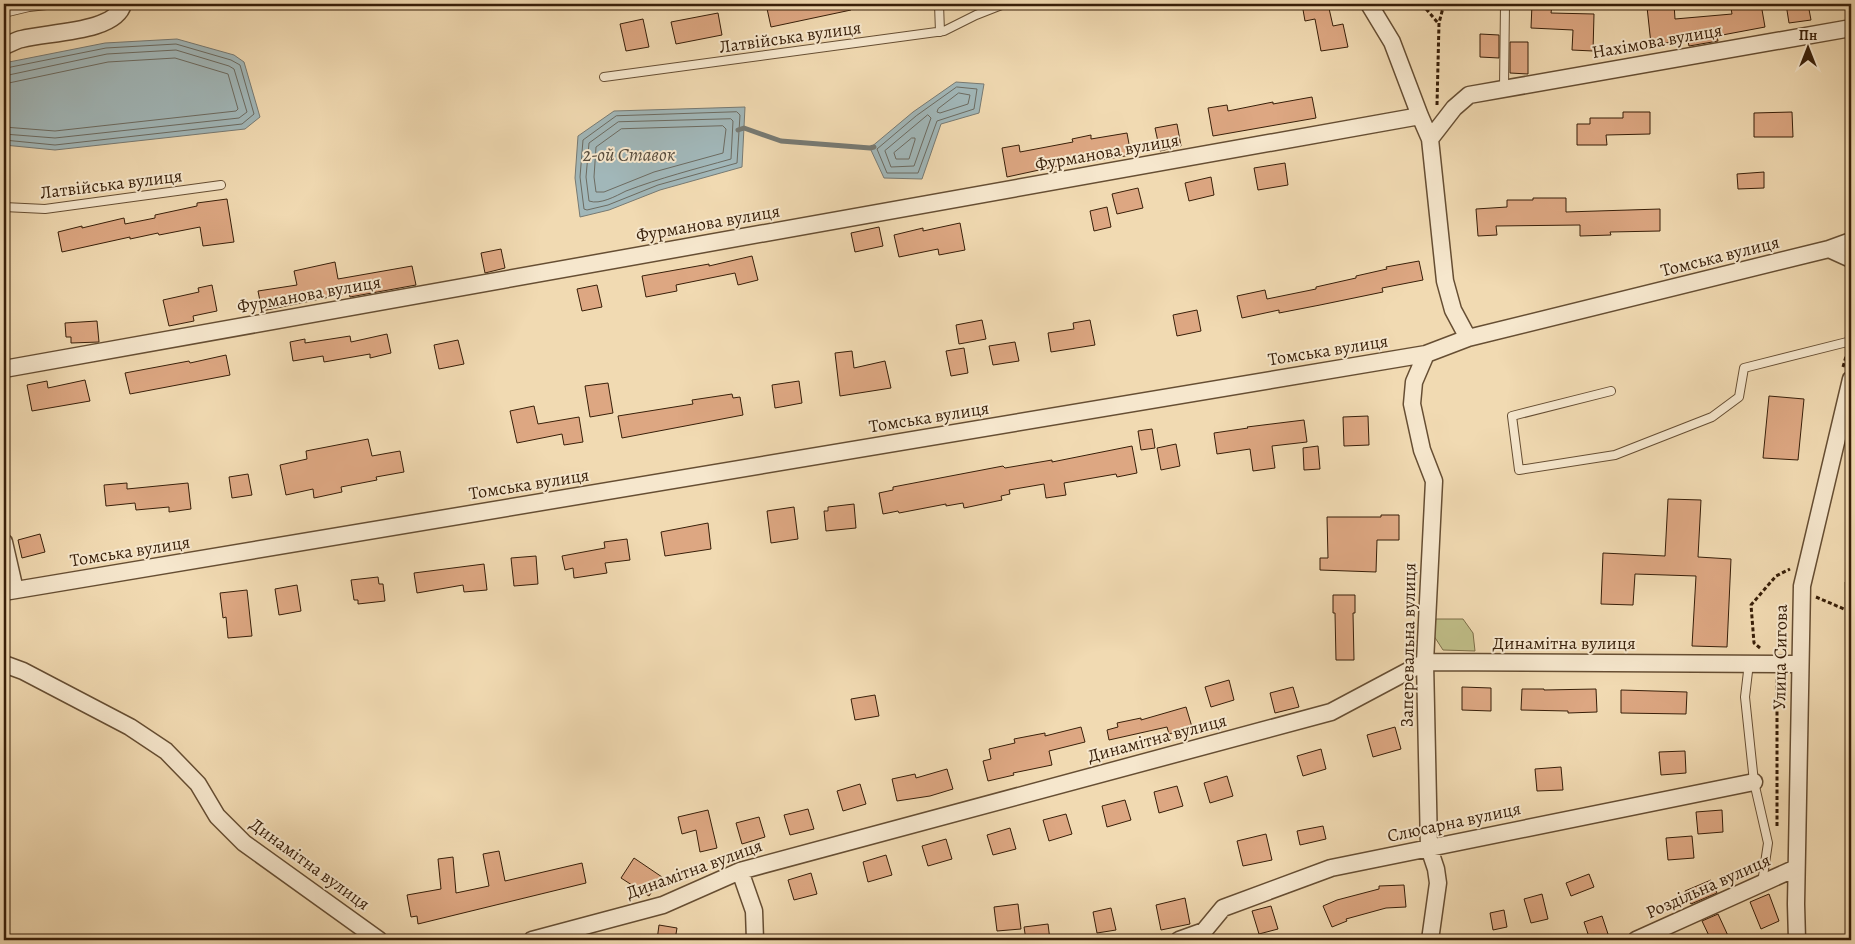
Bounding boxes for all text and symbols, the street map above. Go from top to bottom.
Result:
street label: Латвiйська вулиця [717,15,863,59]
street label: Нахімова вулиця [1590,18,1724,64]
north arrow [1782,22,1832,72]
text: Пн [1799,26,1817,45]
street label: Фурманова вулиця [1033,128,1181,176]
water label: 2-ой Ставок [582,142,676,168]
street label: Латвiйська вулиця [38,163,184,205]
street label: Фурманова вулиця [634,199,782,247]
street label: Томська вулиця [1658,230,1782,282]
street label: Фурманова вулиця [235,270,383,318]
street label: Томська вулиця [1266,329,1390,371]
street label: Томська вулиця [867,396,991,438]
street label: Томська вулиця [467,463,591,505]
street label: Томська вулиця [68,530,192,572]
street label: Заперевальна вулиця [1395,562,1421,728]
street label: Улица Сигова [1767,603,1793,710]
street label: Динамітна вулиця [1492,631,1636,655]
street label: Динамітна вулиця [1085,708,1229,768]
street label: Слюсарна вулиця [1385,796,1523,848]
street label: Динамітна вулиця [245,812,375,916]
street label: Динамітна вулиця [623,833,765,905]
street label: Роздільна вулиця [1642,848,1774,924]

